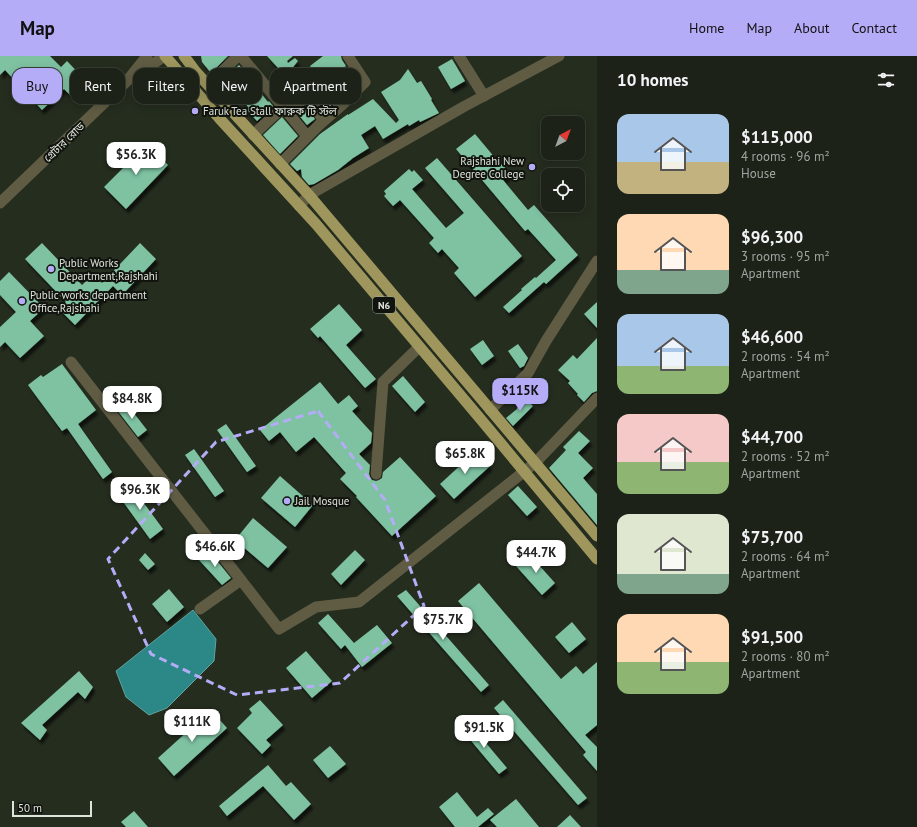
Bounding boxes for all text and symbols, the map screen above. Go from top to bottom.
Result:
text: Map [20,16,55,40]
text: Home [689,19,724,37]
text: Map [746,19,772,37]
text: About [794,19,830,37]
text: Contact [852,19,897,37]
chip: Buy [12,68,62,104]
chip: Rent [70,68,125,104]
chip: Filters [133,68,199,104]
chip: New [207,68,262,104]
chip: Apartment [270,68,361,104]
text: 10 homes [617,69,688,91]
icon: filters [875,69,897,91]
place label: Faruk Tea Stall ফারুক টি স্টল [203,104,338,118]
marker: Faruk Tea Stall ফারুক টি স্টল [190,106,200,116]
north arrow [541,116,585,160]
map controls [541,116,585,212]
street label: গ্রেটার রোড [41,119,87,165]
text: $115,000 [741,126,813,148]
icon: home [649,130,697,178]
pin: $56.3K [103,142,169,176]
text: $56.3K [116,146,156,163]
text: 4 rooms · 96 m² [741,148,830,165]
place label: Rajshahi New Degree College [453,154,524,181]
marker: Rajshahi New Degree College [527,162,537,172]
text: House [741,165,776,182]
button: locate [541,168,585,212]
text: $96,300 [741,226,803,248]
icon: home [649,230,697,278]
text: 3 rooms · 95 m² [741,248,830,265]
place label: Public Works Department,Rajshahi [59,256,158,283]
marker: Public Works Department,Rajshahi [46,264,56,274]
text: Apartment [741,265,800,282]
place label: Public works department Office,Rajshahi [30,288,147,315]
marker: Public works department Office,Rajshahi [17,296,27,306]
road number: N6 [373,297,395,313]
text: $46,600 [741,326,803,348]
icon: home [649,330,697,378]
text: 2 rooms · 54 m² [741,348,830,365]
text: Apartment [741,365,800,382]
pin: $115K [492,378,548,412]
text: $115K [501,382,539,399]
pin: $84.8K [99,386,165,420]
text: $84.8K [112,390,152,407]
text: $44,700 [741,426,803,448]
icon: home [649,430,697,478]
pin: $65.8K [432,441,498,475]
text: $65.8K [445,445,485,462]
text: 2 rooms · 52 m² [741,448,830,465]
text: Apartment [741,465,800,482]
pin: $96.3K [107,477,173,511]
text: $96.3K [120,481,160,498]
place label: Jail Mosque [294,494,350,508]
marker: Jail Mosque [282,496,292,506]
text: $75,700 [741,526,803,548]
icon: home [649,530,697,578]
pin: $46.6K [182,534,248,568]
text: $46.6K [195,538,235,555]
pin: $44.7K [503,540,569,574]
text: $44.7K [516,544,556,561]
text: 2 rooms · 64 m² [741,548,830,565]
text: Apartment [741,565,800,582]
pin: $75.7K [410,607,476,641]
text: $75.7K [423,611,463,628]
text: $91,500 [741,626,803,648]
icon: home [649,630,697,678]
text: 2 rooms · 80 m² [741,648,830,665]
text: Apartment [741,665,800,682]
pin: $111K [164,709,220,743]
text: $111K [173,713,211,730]
pin: $91.5K [451,715,517,749]
text: $91.5K [464,719,504,736]
scale bar [12,799,92,818]
text: 50 m [18,801,42,815]

